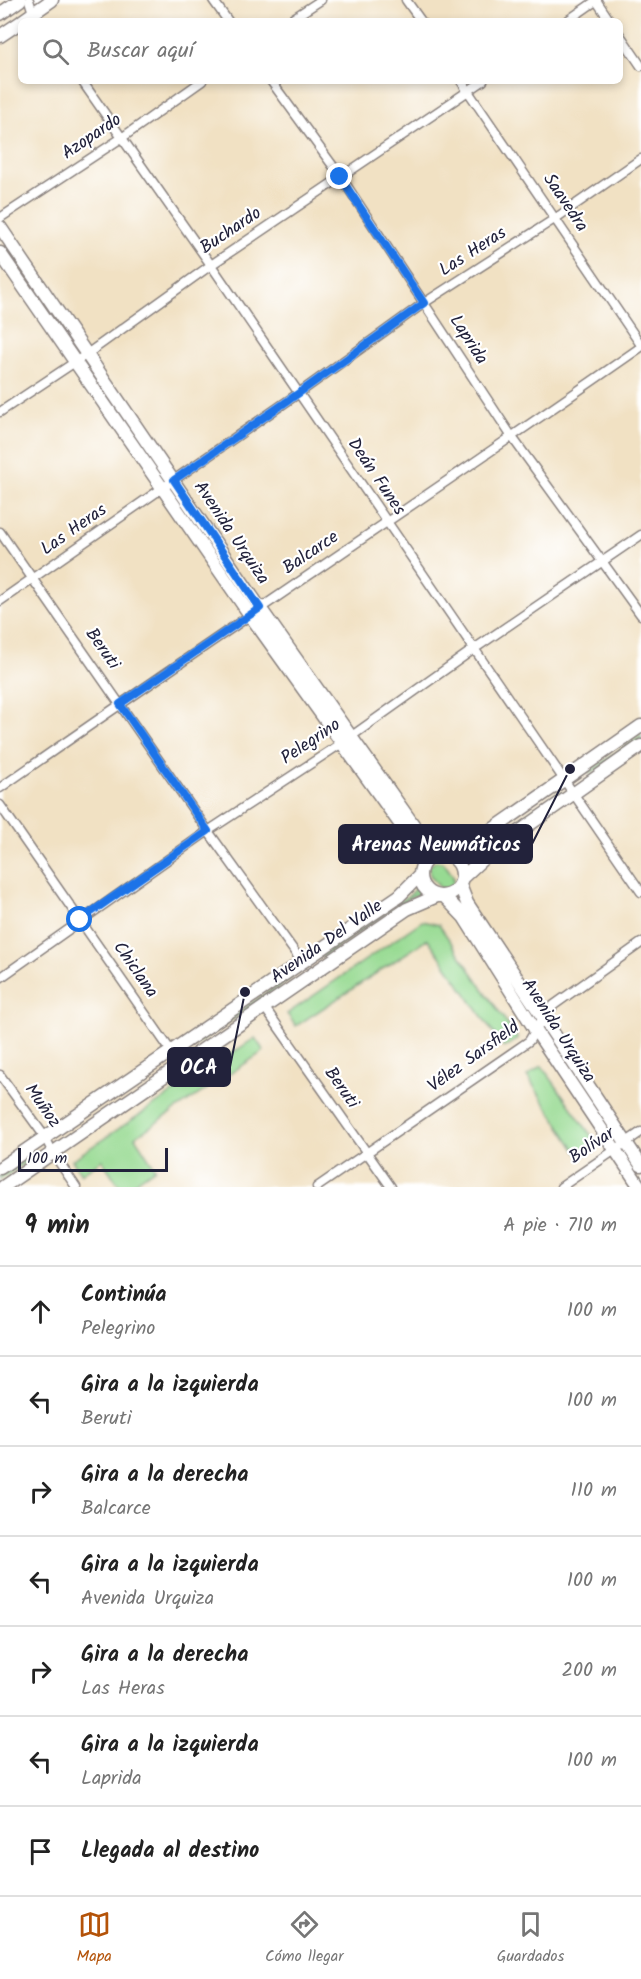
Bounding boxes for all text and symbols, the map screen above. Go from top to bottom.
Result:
search box [18,18,623,84]
text: Buscar aquí [87,34,194,69]
icon: search [39,35,72,68]
street label: Azopardo [56,106,128,168]
route end [326,163,352,189]
street label: Saavedra [535,168,595,238]
street label: Buchardo [194,200,268,262]
street label: Las Heras [433,219,513,285]
street label: Laprida [441,309,495,371]
street label: Deán Funes [339,432,413,522]
street label: Avenida Urquiza [186,475,276,591]
street label: Las Heras [35,496,113,563]
street label: Balcarce [277,523,345,583]
street label: Beruti [77,622,127,677]
street label: Pelegrino [275,711,347,773]
callout: Arenas Neumáticos [339,825,532,863]
text: Arenas Neumáticos [351,830,521,862]
street label: Avenida Del Valle [265,892,389,992]
route start [66,906,92,932]
street label: Chiclana [105,936,165,1004]
street label: Avenida Urquiza [513,973,603,1089]
street label: Vélez Sarsfield [422,1013,527,1100]
callout: OCA [168,1048,230,1086]
text: OCA [180,1053,218,1085]
street label: Beruti [316,1061,366,1116]
street label: Muñoz [16,1078,68,1134]
street label: Bolívar [563,1119,622,1172]
scale bar [18,1145,168,1172]
text: 100 m [27,1146,67,1171]
text: 9 min [24,1205,90,1247]
text: A pie · 710 m [503,1210,617,1242]
text: Continúa [81,1278,166,1313]
icon: ahead [24,1295,57,1328]
text: 100 m [567,1295,617,1327]
text: Pelegrino [81,1313,155,1345]
text: Gira a la izquierda [81,1368,259,1403]
icon: left [24,1385,57,1418]
text: 100 m [567,1385,617,1417]
text: Beruti [81,1403,131,1435]
text: Gira a la derecha [81,1458,248,1493]
icon: right [24,1475,57,1508]
text: 110 m [571,1475,617,1507]
text: Balcarce [81,1493,151,1525]
text: Gira a la izquierda [81,1548,259,1583]
icon: left [24,1565,57,1598]
text: 100 m [567,1565,617,1597]
text: Avenida Urquiza [81,1583,214,1615]
text: Gira a la derecha [81,1638,248,1673]
icon: right [24,1655,57,1688]
text: 200 m [561,1655,617,1687]
text: Las Heras [81,1673,165,1705]
text: Gira a la izquierda [81,1728,259,1763]
icon: left [24,1745,57,1778]
text: 100 m [567,1745,617,1777]
text: Laprida [81,1763,142,1795]
text: Llegada al destino [81,1834,259,1869]
icon: arrive [24,1835,57,1868]
tab: Mapa [77,1908,112,1969]
tab: Cómo llegar [265,1908,344,1969]
tab: Guardados [497,1908,564,1969]

